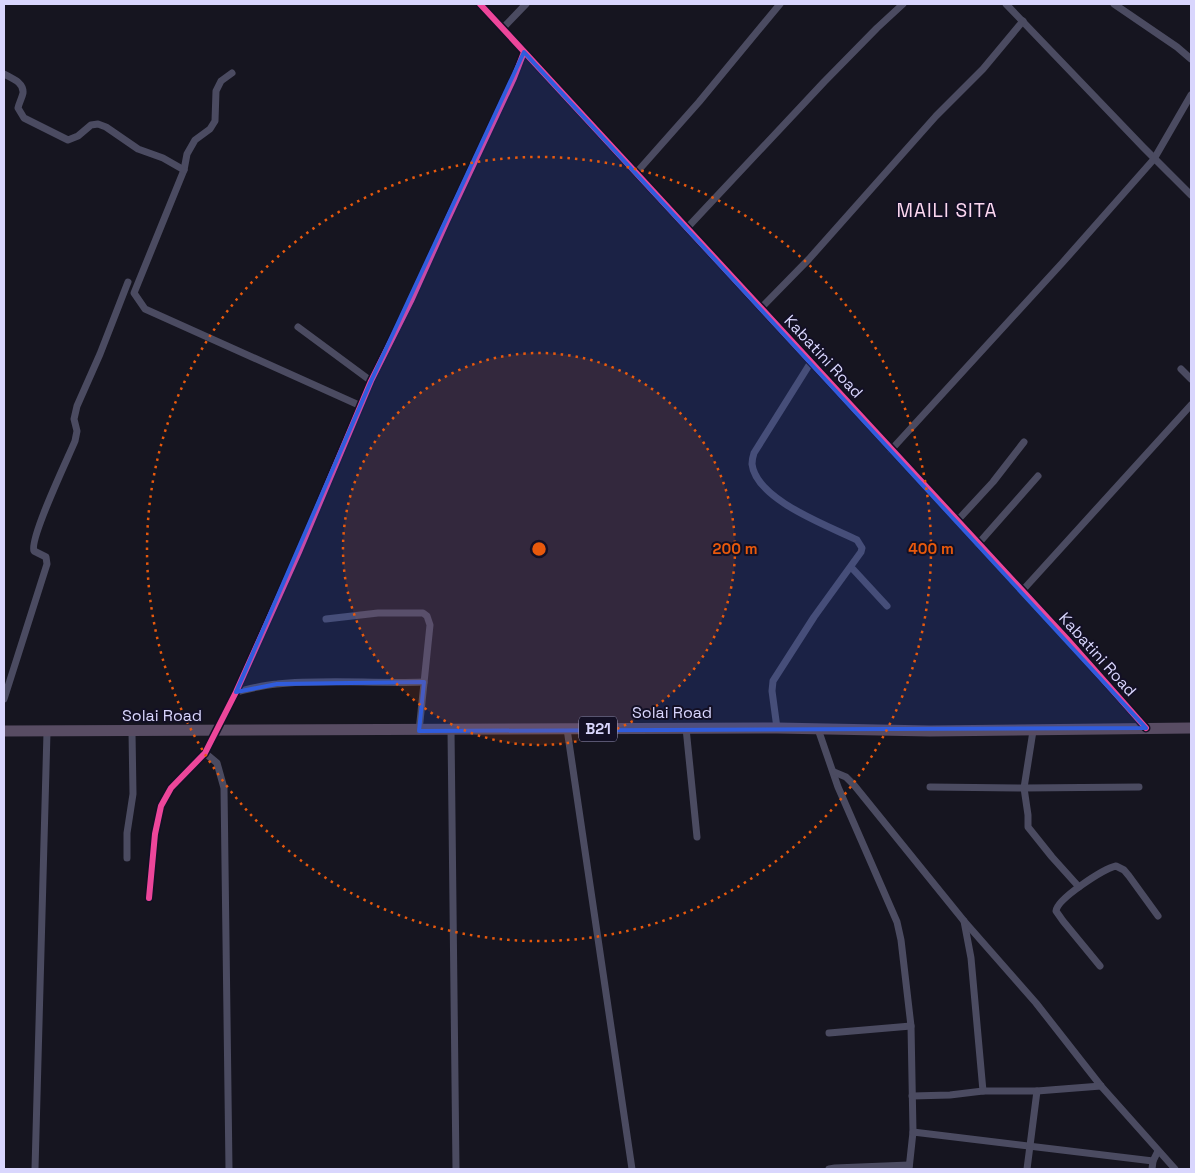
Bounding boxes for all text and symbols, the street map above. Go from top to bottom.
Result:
district label: MAILI SITA [897,198,997,223]
street label: Kabatini Road [780,310,868,402]
text: 200 m [713,539,757,558]
text: 400 m [908,539,954,558]
centre of rings [530,540,548,558]
street label: Kabatini Road [1054,608,1141,701]
street label: Solai Road [632,702,712,723]
street label: Solai Road [122,705,202,726]
road number: B21 [579,716,617,742]

